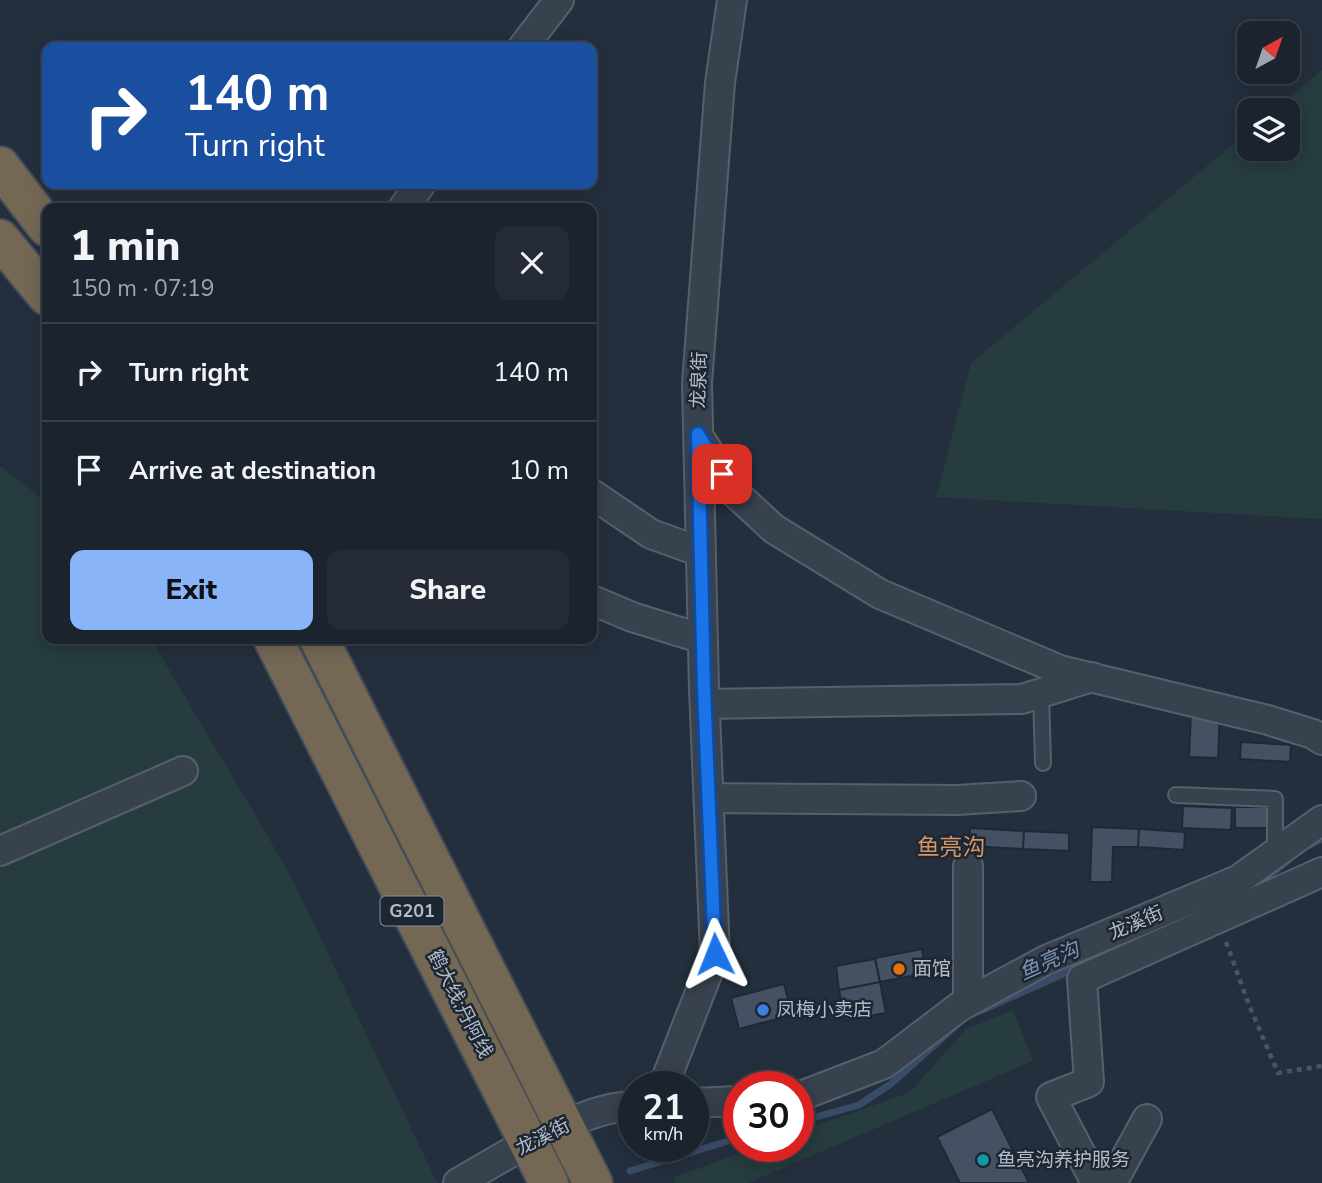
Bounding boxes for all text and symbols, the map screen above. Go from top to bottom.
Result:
north arrow [1237,21,1300,84]
map controls [1237,21,1300,161]
text: 140 m [185,60,329,127]
icon: right [70,70,161,161]
button: layers [1237,98,1300,161]
text: Turn right [185,124,325,167]
text: 1 min [70,218,180,275]
button: close [495,226,569,300]
text: 150 m · 07:19 [70,273,215,304]
street label: 龙泉街 [685,351,713,409]
icon: right [70,353,108,391]
text: Turn right [129,355,248,390]
text: 140 m [493,355,569,390]
pin [692,444,752,504]
icon: arrive [70,451,108,489]
text: Arrive at destination [129,453,376,488]
text: 10 m [509,453,569,488]
icon: arrive [703,455,741,493]
button: Exit [70,550,313,630]
button: Share [327,550,569,630]
district label: 鱼亮沟 [917,832,986,863]
road number: G201 [380,896,444,926]
street label: 龙溪街 [1105,900,1167,946]
position arrow [678,917,752,991]
water label: 鱼亮沟 [1015,935,1085,987]
street label: 鹤大线;丹阿线 [422,945,498,1063]
place label: 面馆 [913,956,951,982]
marker: 面馆 [891,961,907,977]
place label: 凤梅小卖店 [777,997,872,1023]
marker: 凤梅小卖店 [755,1002,771,1018]
speed limit sign: 30 [723,1071,814,1162]
text: 21 [642,1084,685,1131]
street label: 龙溪街 [512,1112,574,1162]
text: km/h [644,1122,683,1146]
place label: 鱼亮沟养护服务 [997,1147,1130,1173]
marker: 鱼亮沟养护服务 [975,1152,991,1168]

